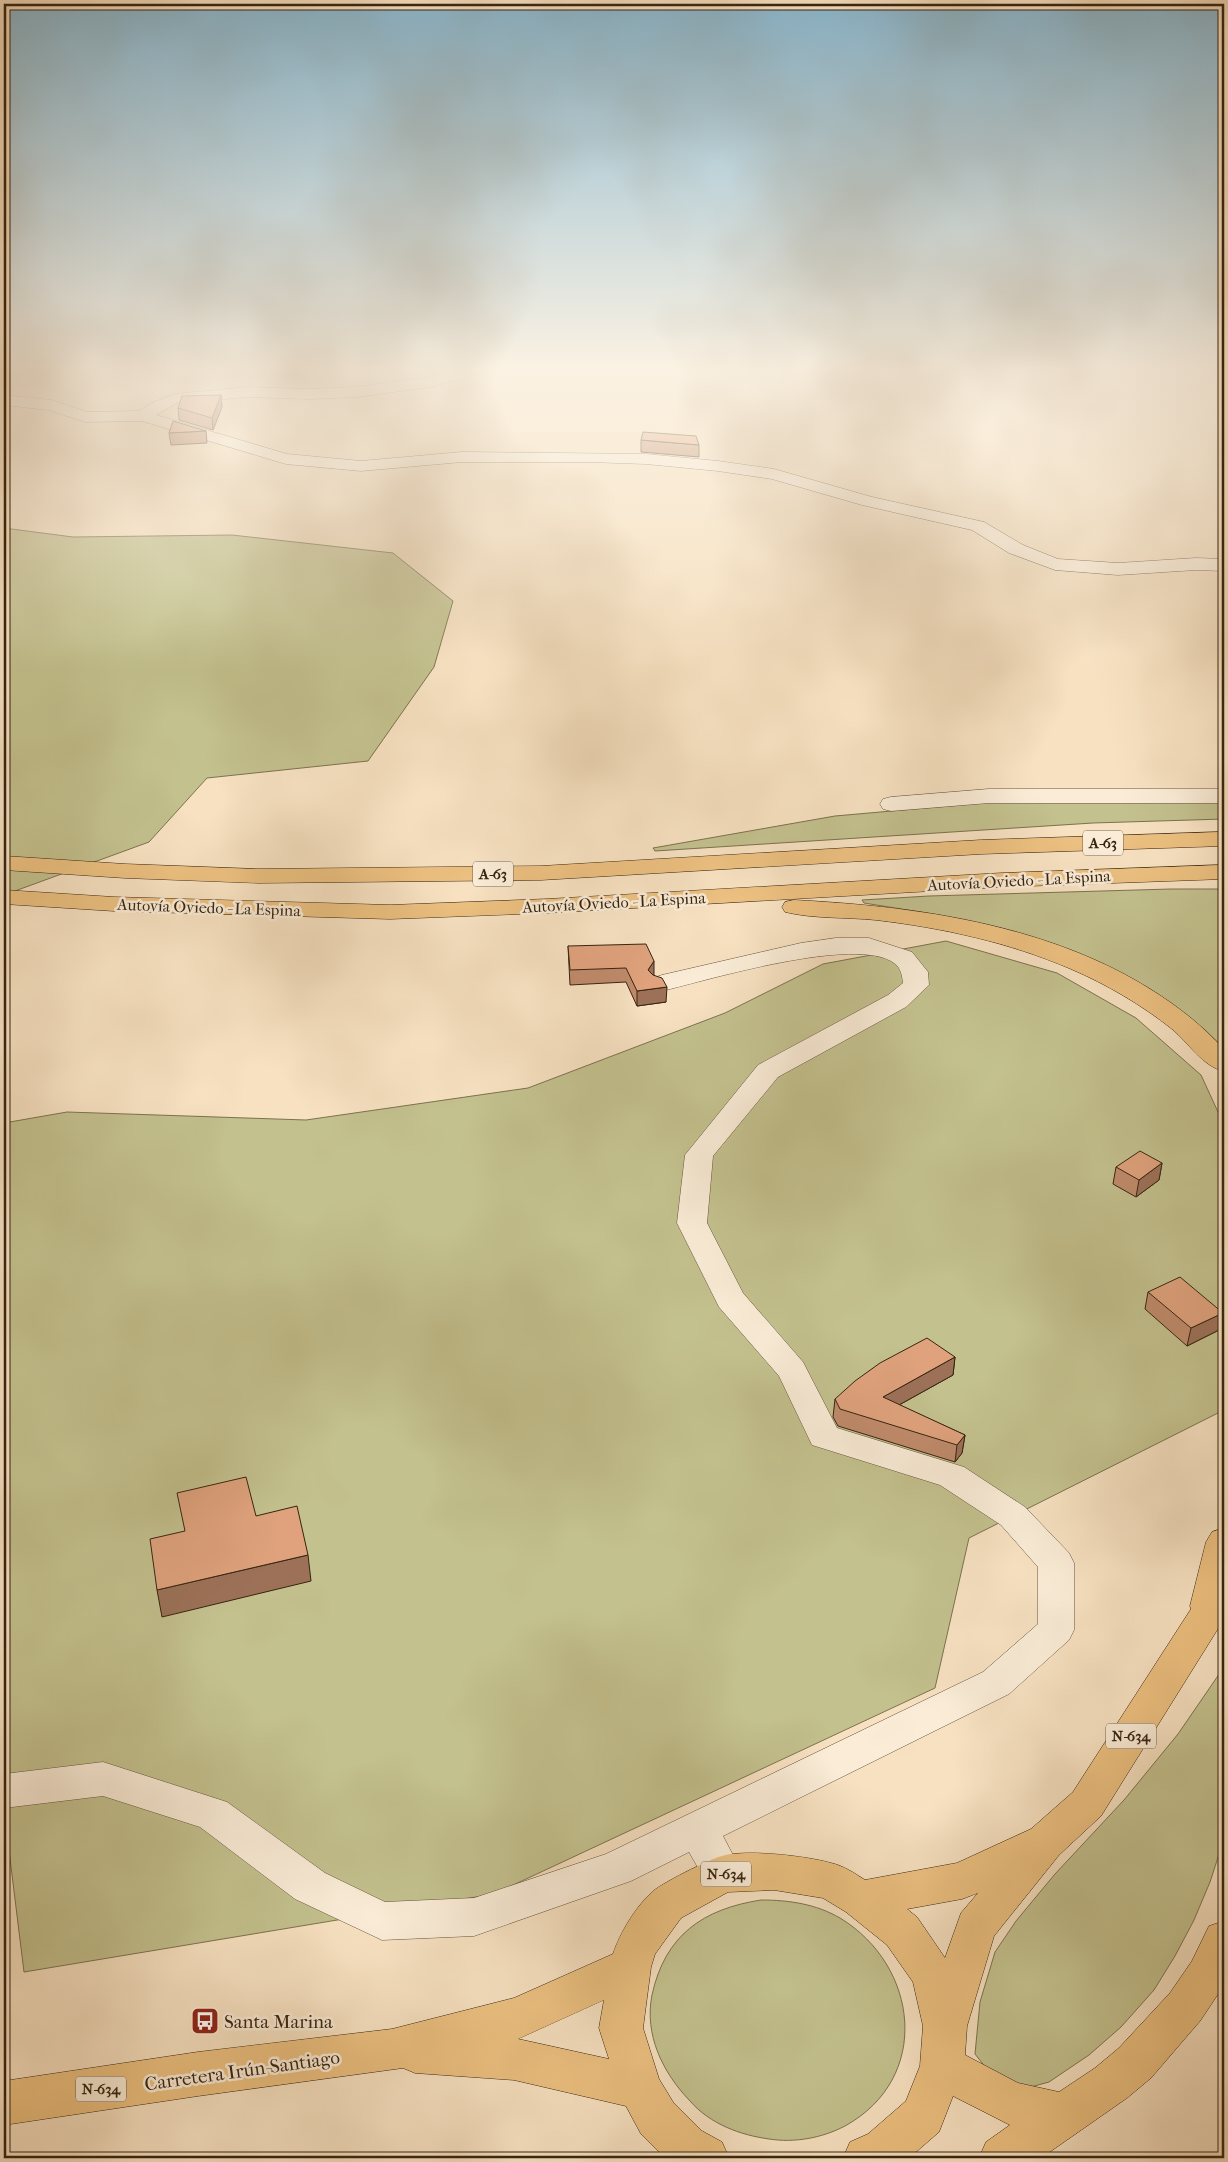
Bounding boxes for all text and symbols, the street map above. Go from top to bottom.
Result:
road number: A-63 [1083,830,1123,856]
road number: A-63 [473,862,513,886]
street label: Autovía Oviedo - La Espina [926,866,1112,895]
street label: Autovía Oviedo - La Espina [521,888,707,917]
street label: Autovía Oviedo - La Espina [116,895,302,920]
road number: N-634 [1106,1724,1156,1748]
road number: N-634 [701,1862,751,1886]
bus stop icon: Santa Marina [190,2006,220,2036]
place label: Santa Marina [224,2011,333,2033]
street label: Carretera Irún-Santiago [143,2046,341,2096]
road number: N-634 [76,2076,126,2102]

